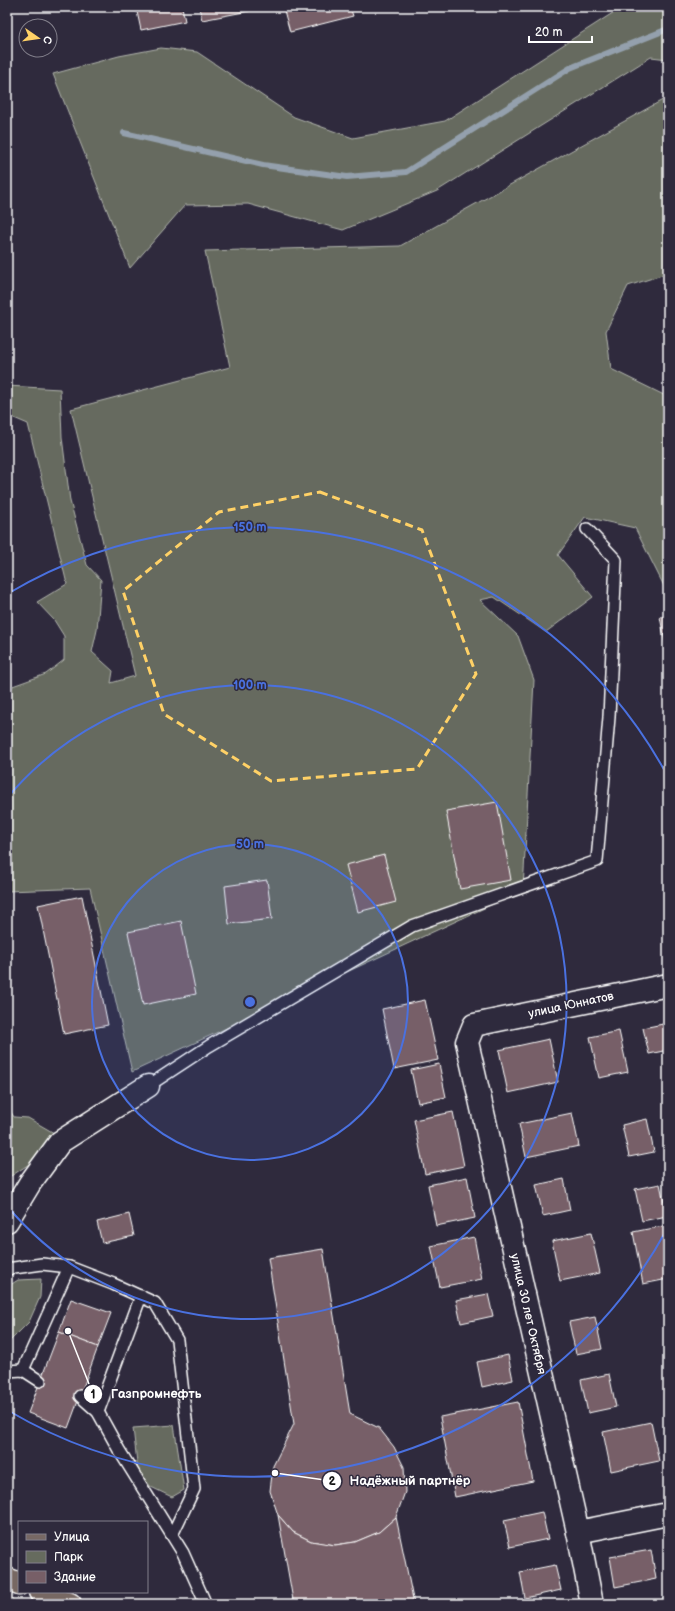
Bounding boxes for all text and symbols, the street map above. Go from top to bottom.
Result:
north arrow [18,18,58,58]
scale bar [529,18,592,44]
text: 20 m [535,25,562,40]
text: С [40,35,54,46]
text: 150 m [234,520,266,535]
text: 100 m [233,678,267,693]
text: 50 m [236,837,264,852]
street label: улица Юннатов [527,988,616,1021]
centre of rings [243,995,257,1009]
street label: улица 30 лет Октября [507,1252,549,1376]
callout: Газпромнефть [83,1381,209,1406]
text: Газпромнефть [111,1386,202,1402]
text: 1 [90,1387,96,1402]
callout: Надёжный партнёр [322,1468,478,1493]
text: Надёжный партнёр [350,1473,471,1489]
text: 2 [328,1474,336,1489]
legend [18,1521,148,1593]
text: Улица [54,1530,90,1545]
text: Парк [54,1550,84,1565]
text: Здание [54,1570,96,1585]

